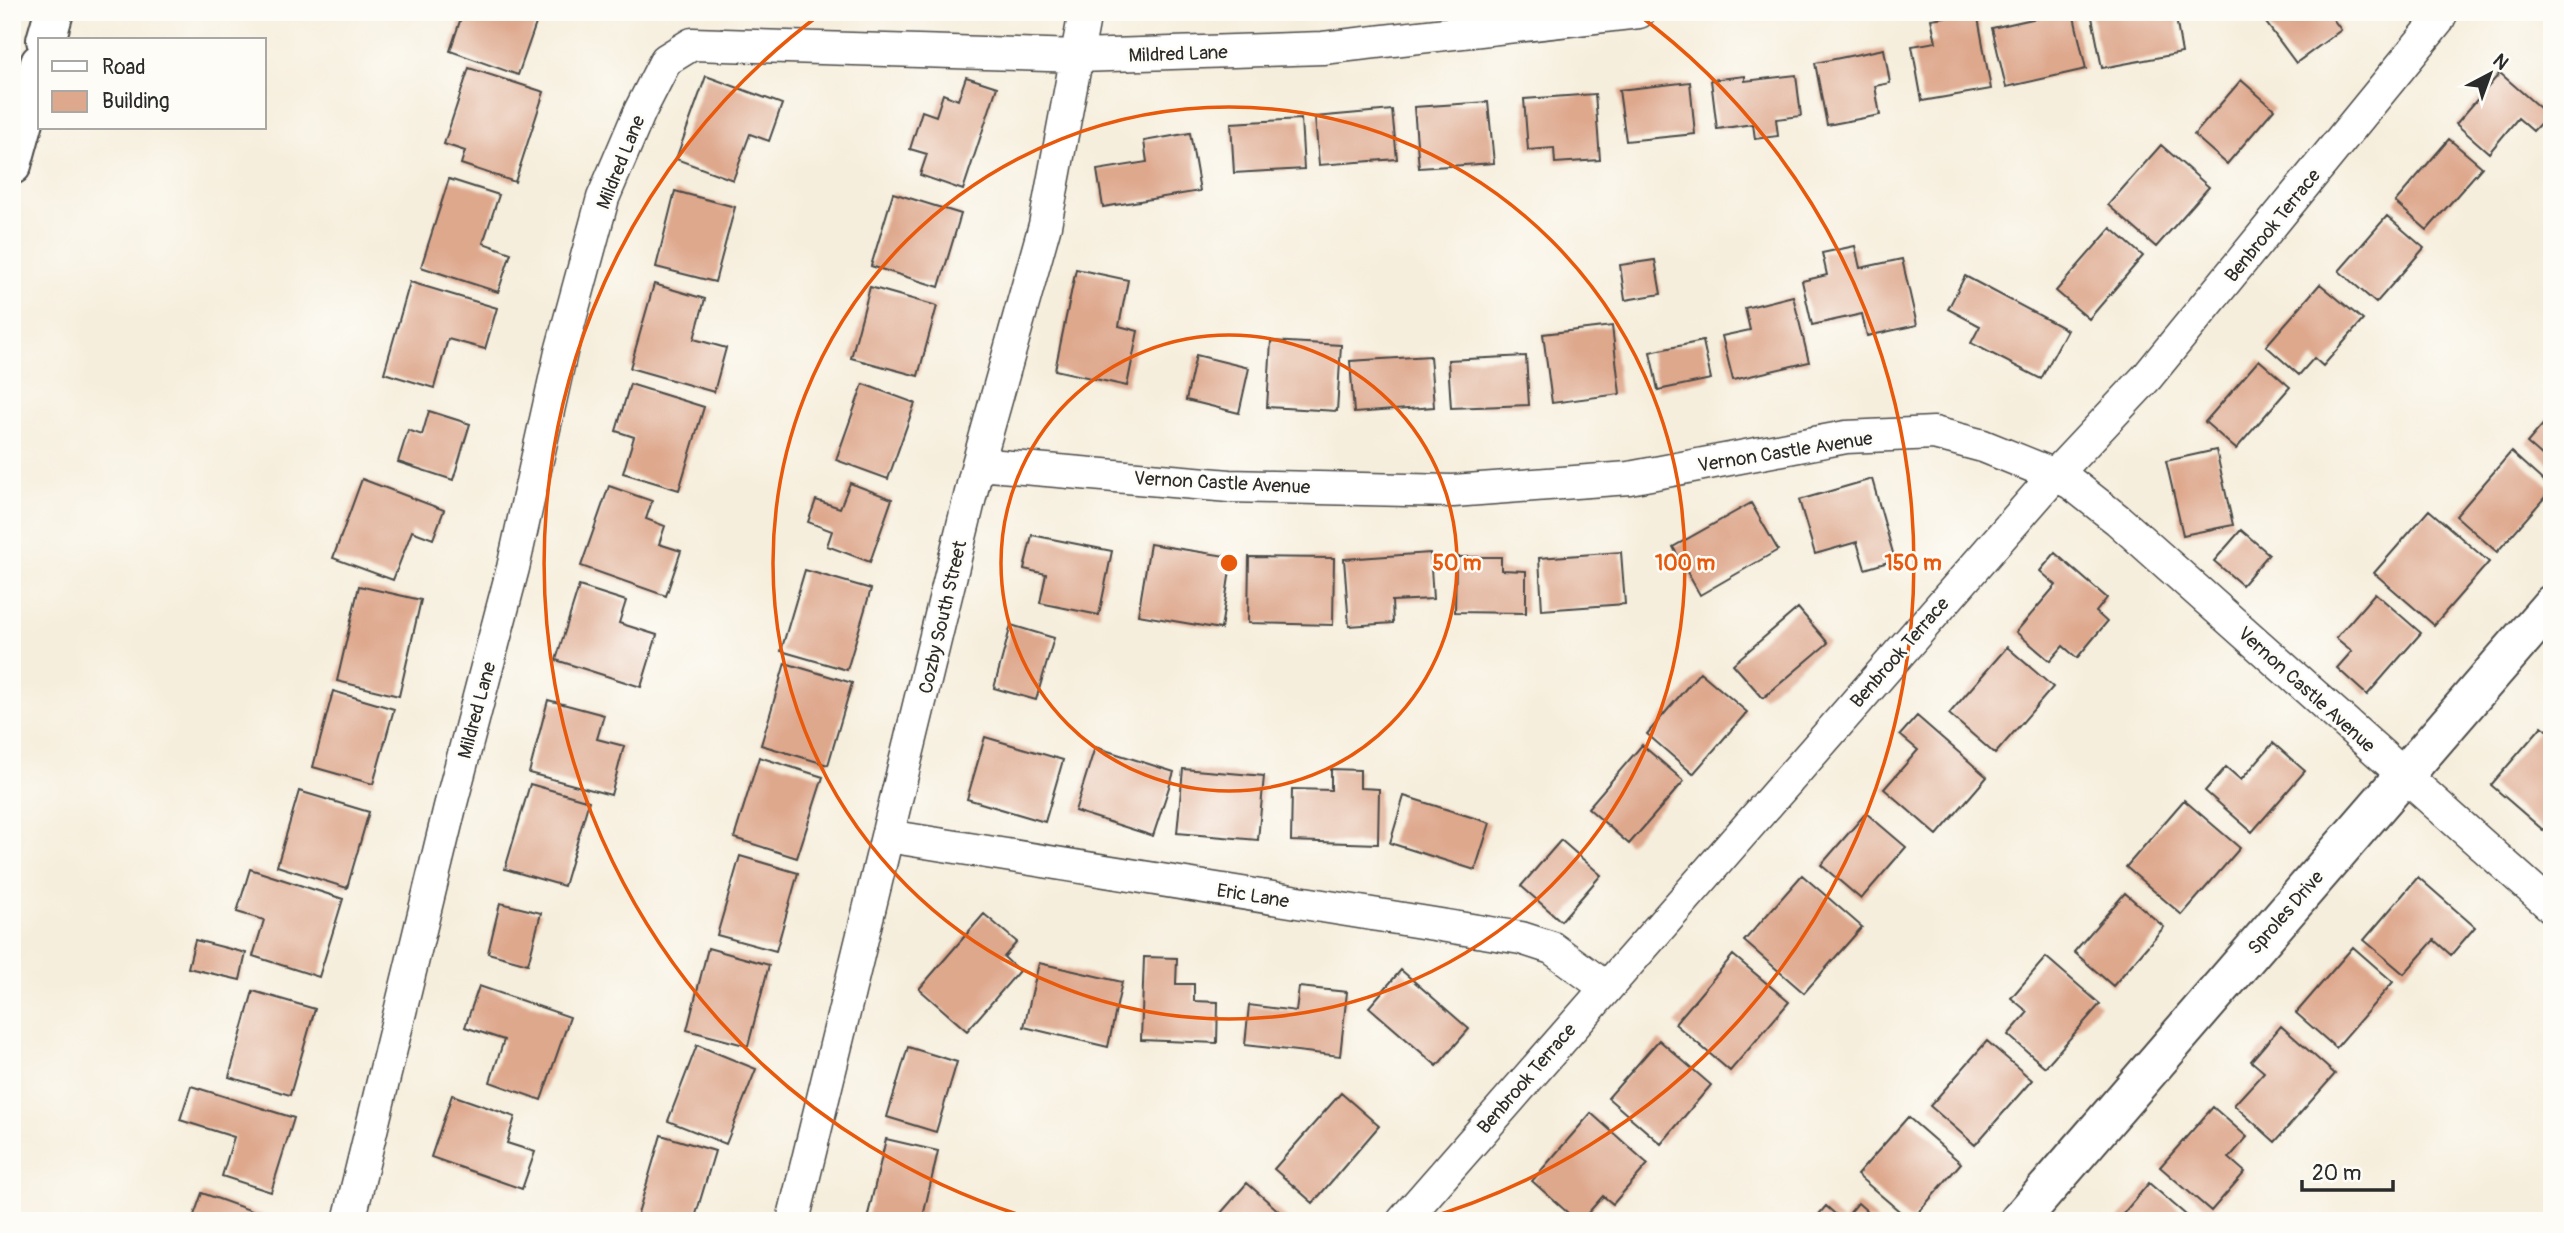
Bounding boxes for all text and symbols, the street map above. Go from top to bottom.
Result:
legend [38,38,266,130]
north arrow [2456,38,2526,108]
street label: Mildred Lane [1128,40,1229,68]
text: N [2488,49,2513,75]
text: Road [102,54,146,81]
text: Building [102,88,169,115]
street label: Mildred Lane [591,111,651,213]
street label: Benbrook Terrace [2220,164,2326,287]
street label: Vernon Castle Avenue [1696,426,1875,478]
street label: Vernon Castle Avenue [1133,466,1311,500]
street label: Cozby South Street [914,538,972,696]
text: 50 m [1433,550,1482,577]
text: 100 m [1655,550,1715,577]
text: 150 m [1884,550,1942,577]
centre of rings [1217,551,1241,575]
street label: Benbrook Terrace [1845,592,1955,713]
street label: Vernon Castle Avenue [2233,622,2380,758]
street label: Mildred Lane [453,659,502,761]
street label: Sproles Drive [2243,865,2329,960]
street label: Eric Lane [1215,878,1291,914]
street label: Benbrook Terrace [1472,1018,1582,1139]
scale bar [2302,1149,2392,1193]
text: 20 m [2312,1160,2361,1187]

